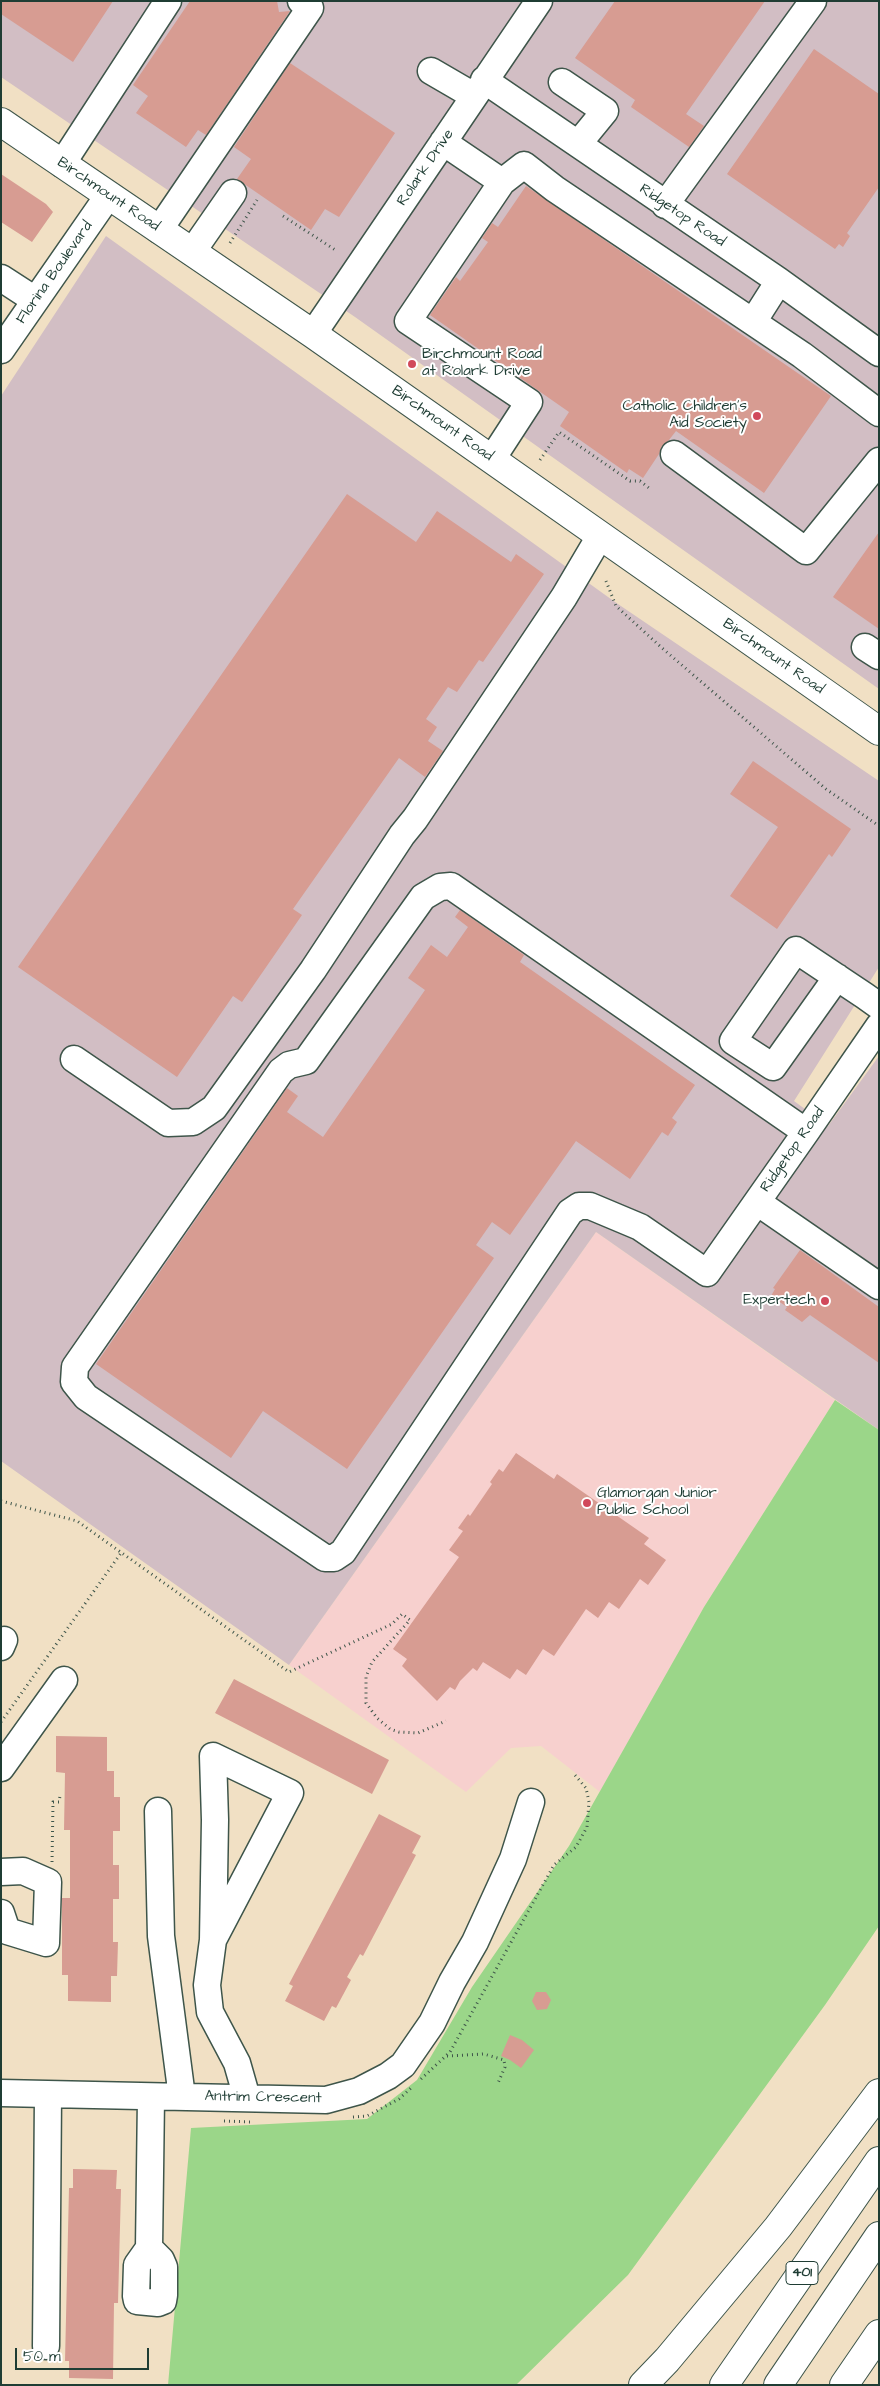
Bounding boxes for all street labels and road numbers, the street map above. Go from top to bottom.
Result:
street label: Rolark Drive [394,126,458,210]
street label: Birchmount Road [53,154,163,236]
street label: Ridgetop Road [636,181,728,251]
street label: Florina Boulevard [13,218,97,328]
street label: Birchmount Road [388,382,496,466]
street label: Birchmount Road [719,615,827,699]
street label: Ridgetop Road [757,1104,829,1196]
street label: Antrim Crescent [204,2088,322,2108]
road number: 401 [786,2262,818,2284]

